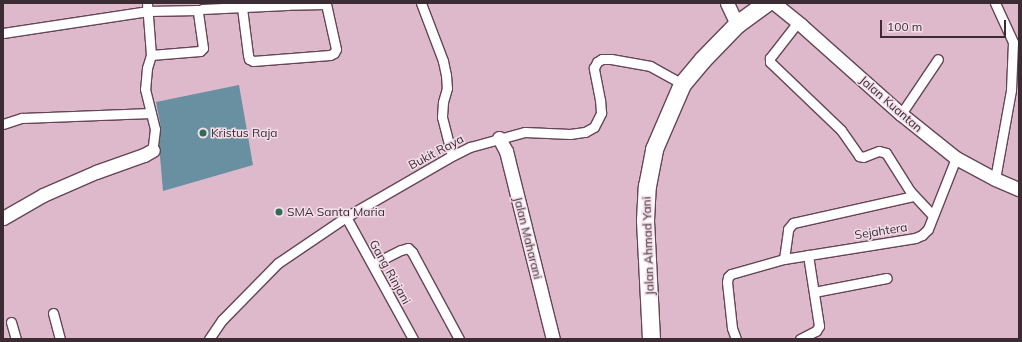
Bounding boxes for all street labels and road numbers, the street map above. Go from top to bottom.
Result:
street label: Jalan Kuantan [857,73,925,135]
street label: Bukit Raya [406,131,466,173]
street label: Jalan Maharani [511,195,545,281]
street label: Jalan Ahmad Yani [639,196,657,296]
street label: Sejahtera [854,220,908,242]
street label: Gang Rinjani [366,237,414,307]

